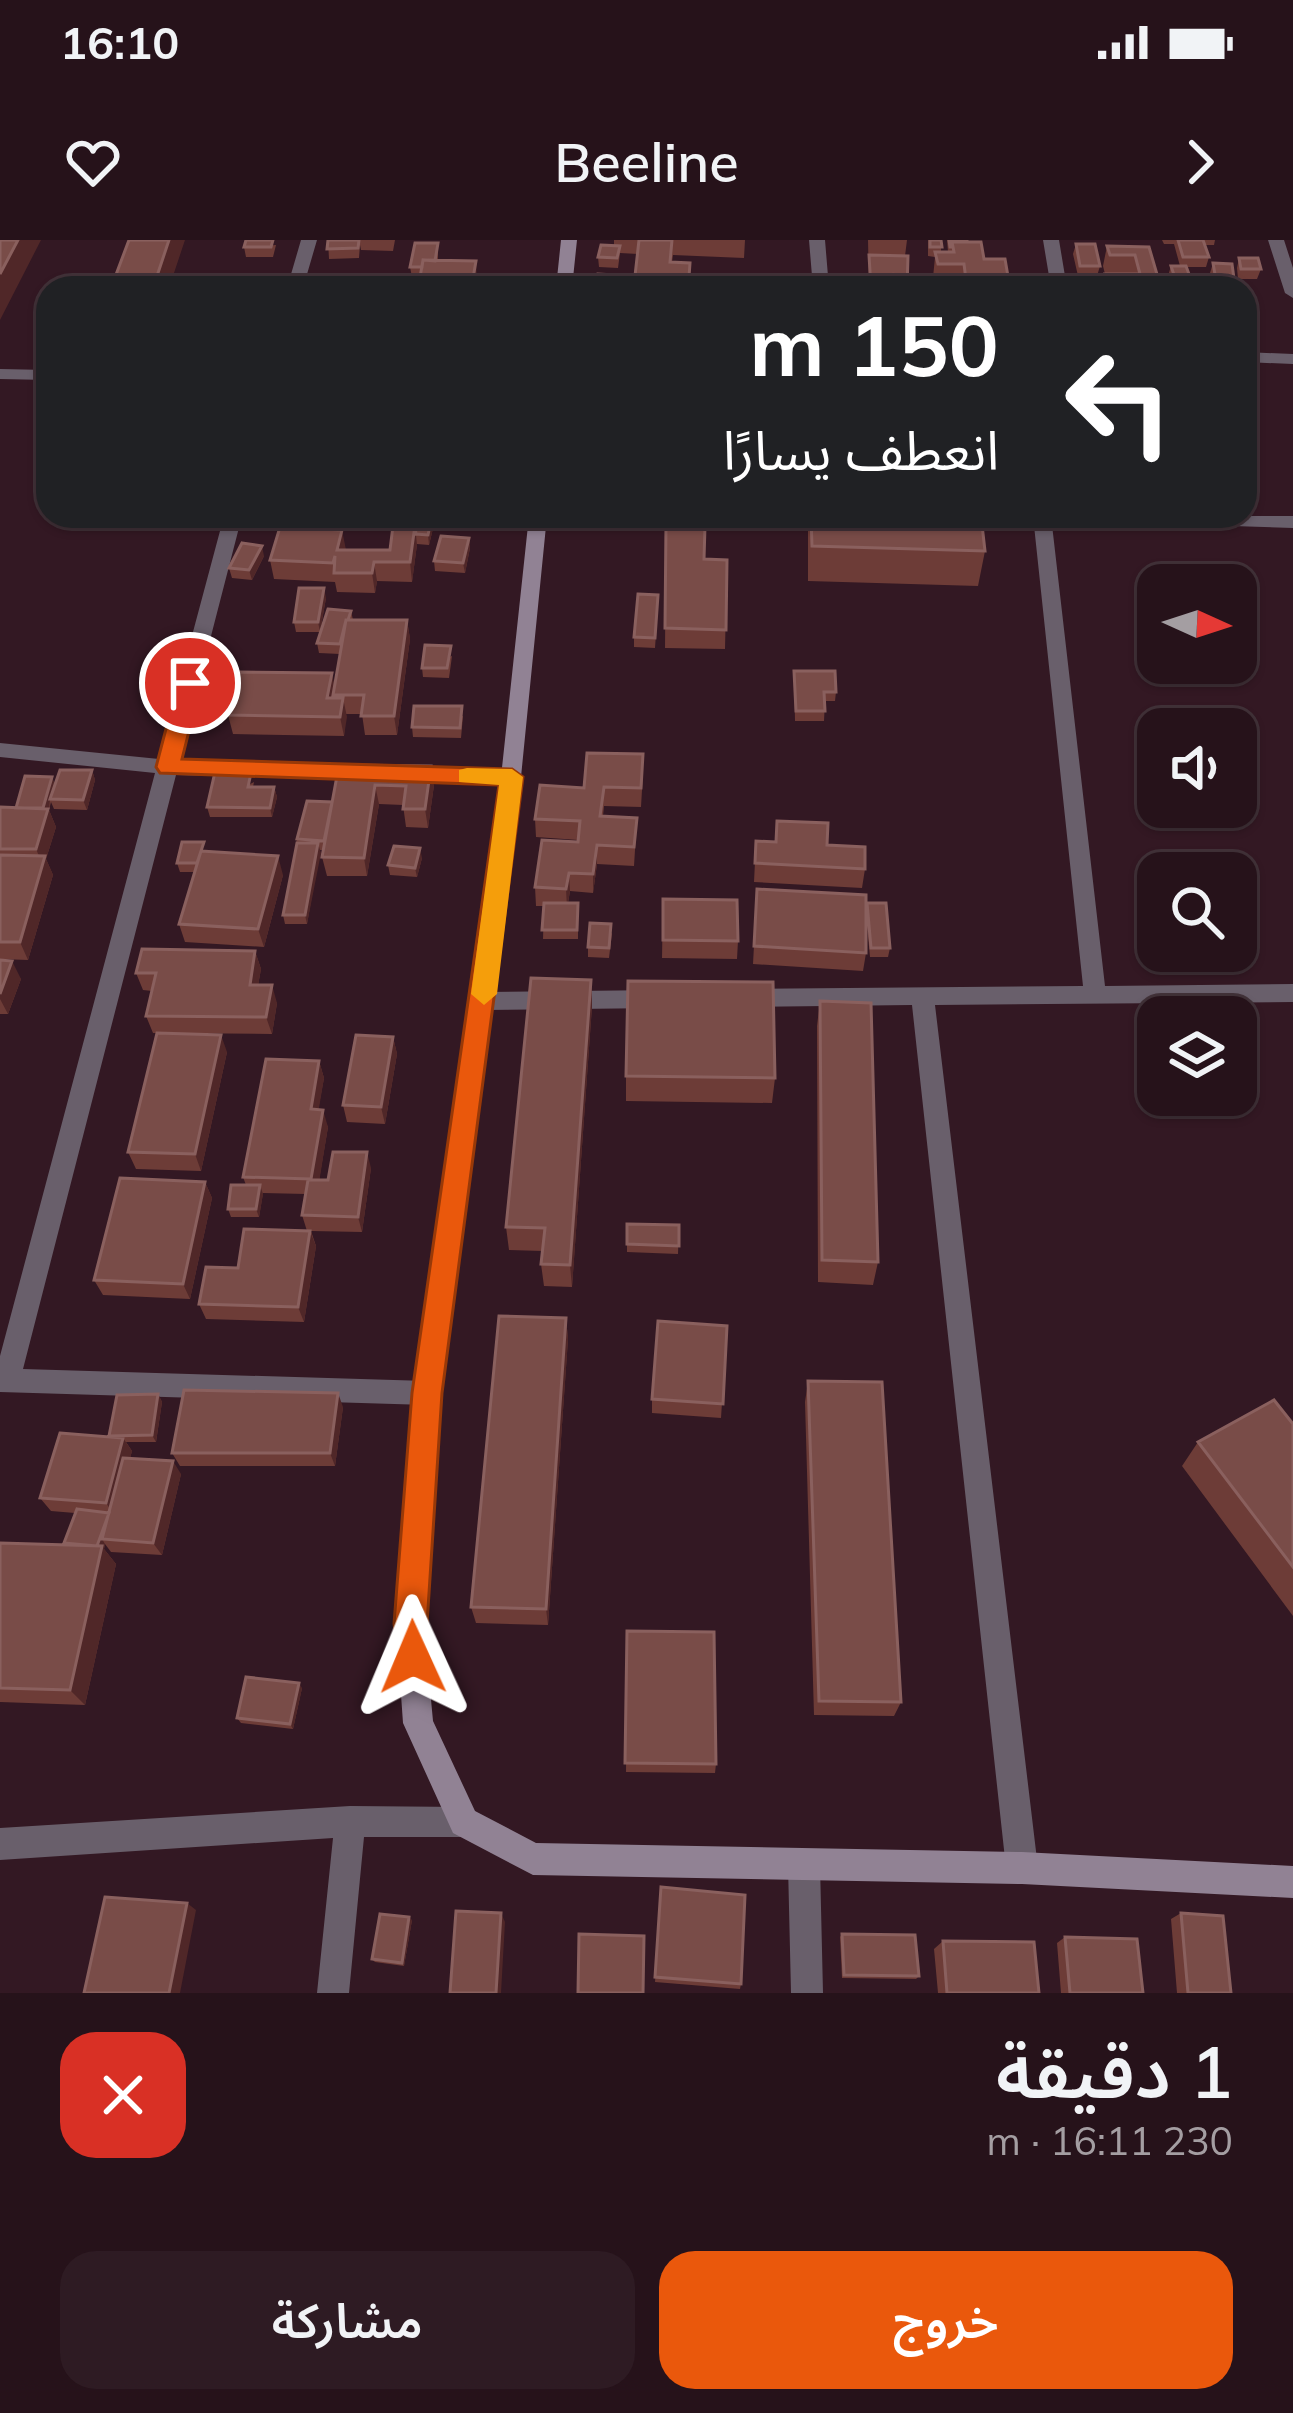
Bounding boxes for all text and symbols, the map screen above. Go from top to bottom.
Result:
text: 16:10 [60,14,179,70]
text: Beeline [554,128,739,196]
icon: heart [60,129,126,195]
icon: forward [1167,129,1233,195]
text: 150 m [749,292,999,397]
icon: left [1041,324,1197,480]
text: انعطف يسارًا [723,416,999,484]
north arrow [1137,564,1257,684]
map controls [1137,564,1257,1116]
pin [139,632,241,734]
icon: arrive [157,650,223,716]
button: sound [1137,708,1257,828]
button: search [1137,852,1257,972]
button: layers [1137,996,1257,1116]
position arrow [350,1594,476,1720]
text: 1 دقيقة [996,2026,1233,2116]
button: close [60,2032,186,2158]
text: 230 m · 16:11 [987,2116,1233,2165]
button: مشاركة [60,2251,635,2389]
button: خروج [659,2251,1233,2389]

